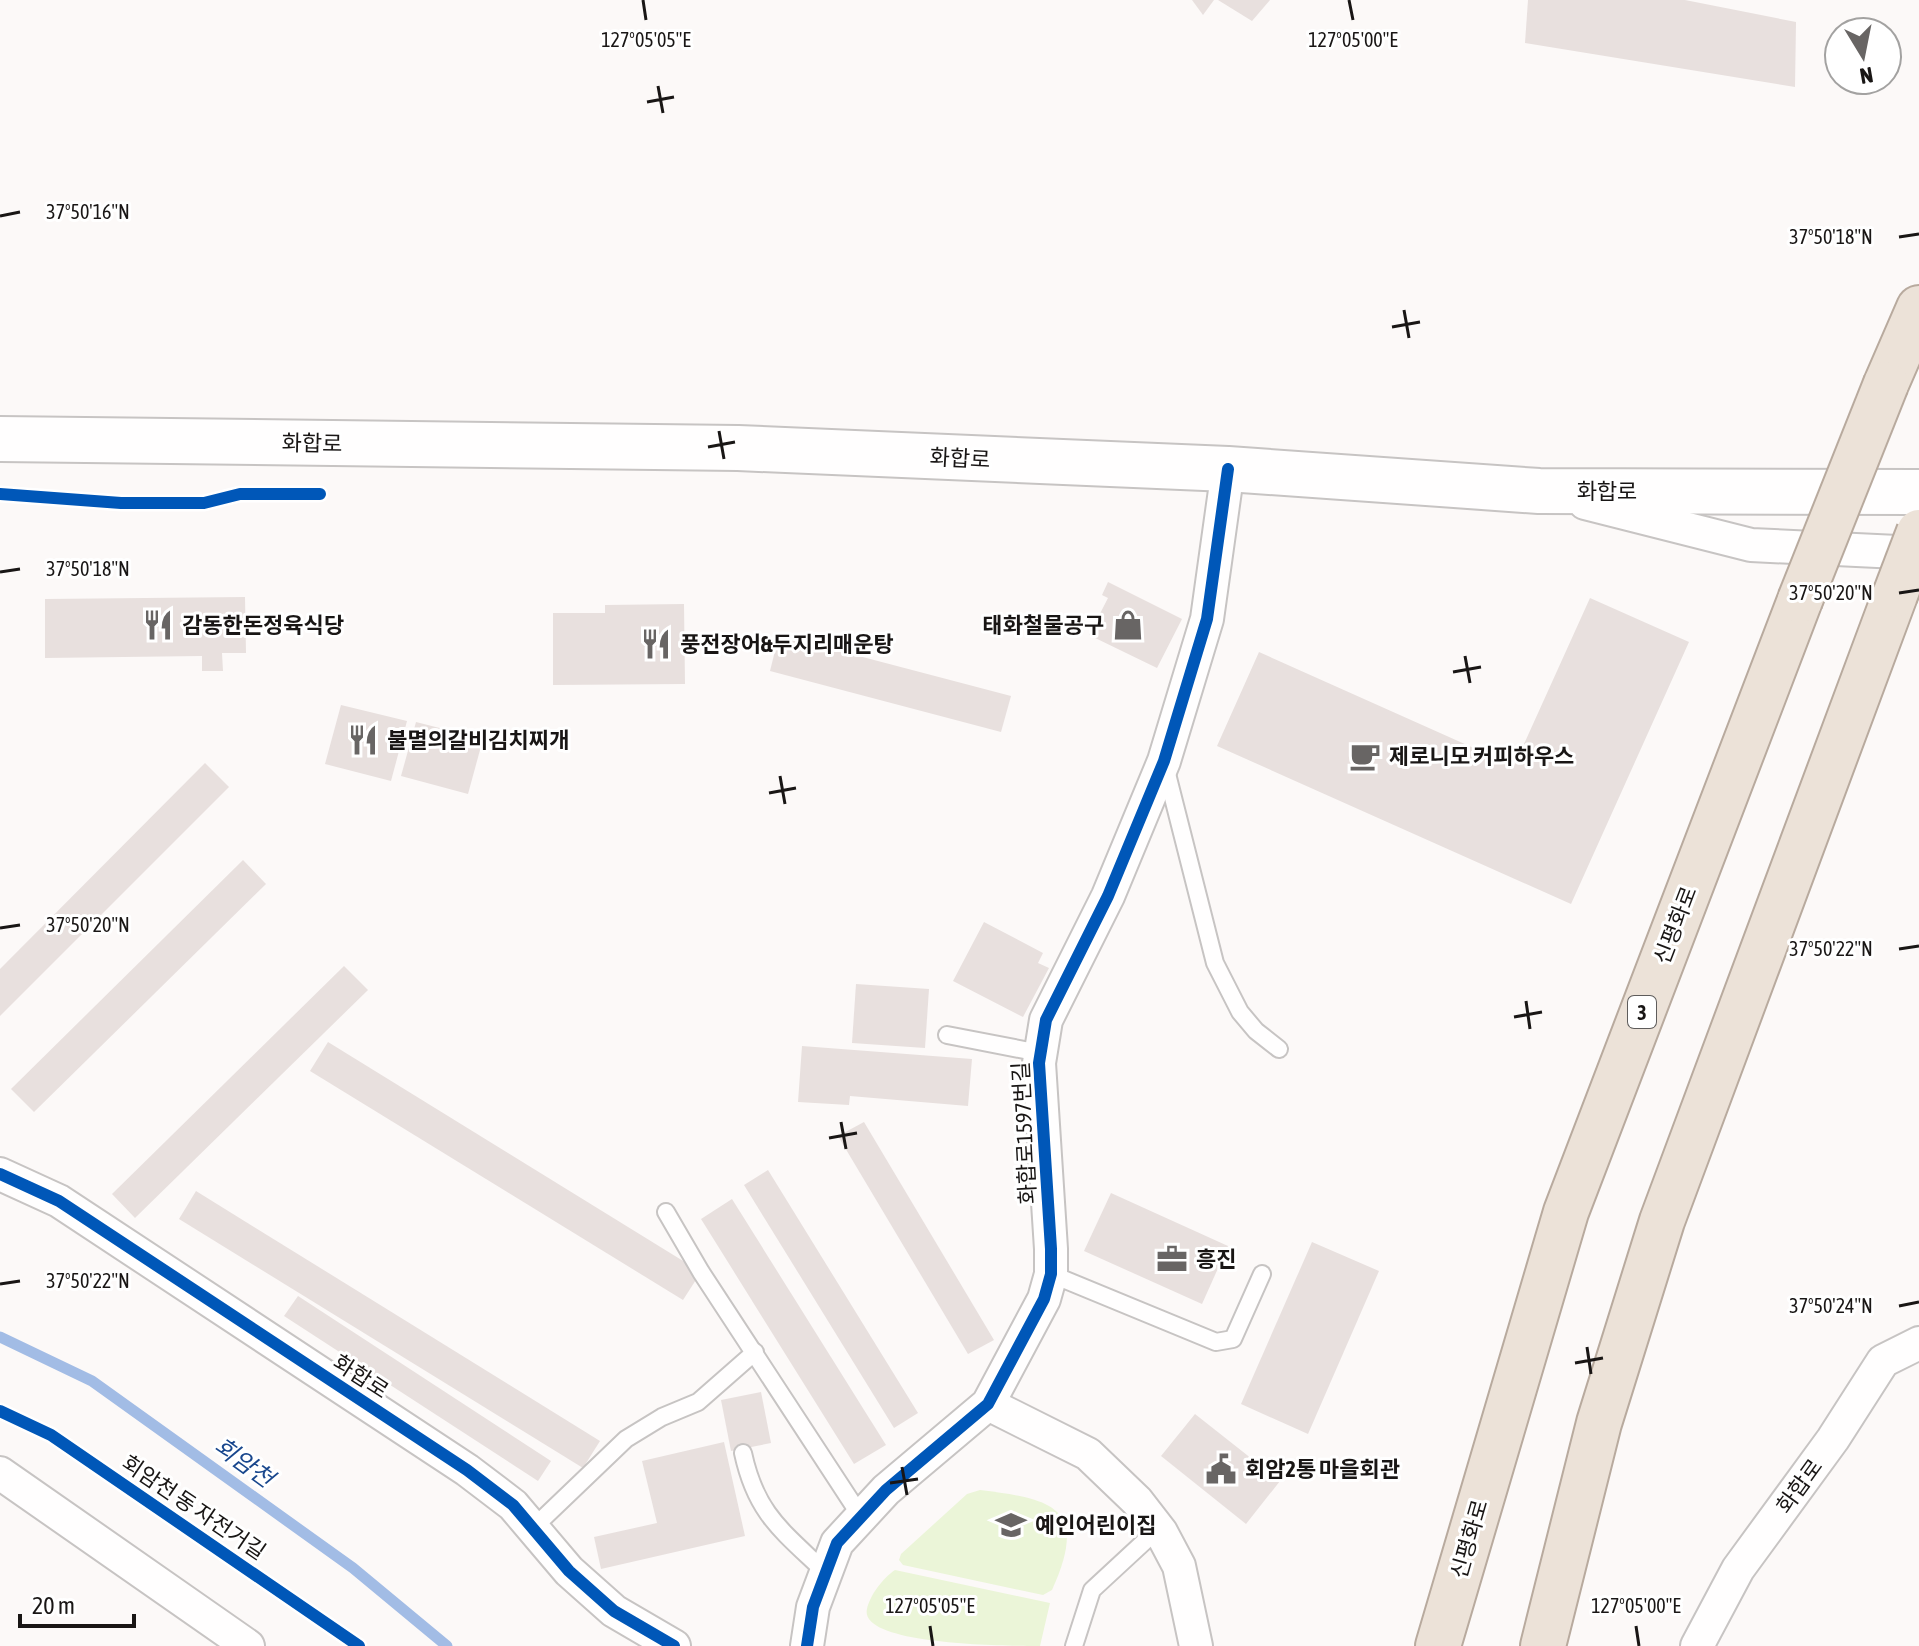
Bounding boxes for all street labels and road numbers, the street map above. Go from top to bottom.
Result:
street label: 화합로 [281,429,343,457]
street label: 화합로 [929,443,991,473]
street label: 화합로 [1577,478,1637,504]
street label: 신평화로 [1648,883,1702,967]
road number: 3 [1628,996,1656,1028]
street label: 화합로1597번길 [1007,1061,1041,1205]
street label: 화합로 [328,1349,394,1403]
street label: 회암천 동 자전거길 [117,1449,271,1565]
street label: 화합로 [1771,1454,1827,1518]
street label: 신평화로 [1445,1497,1493,1581]

